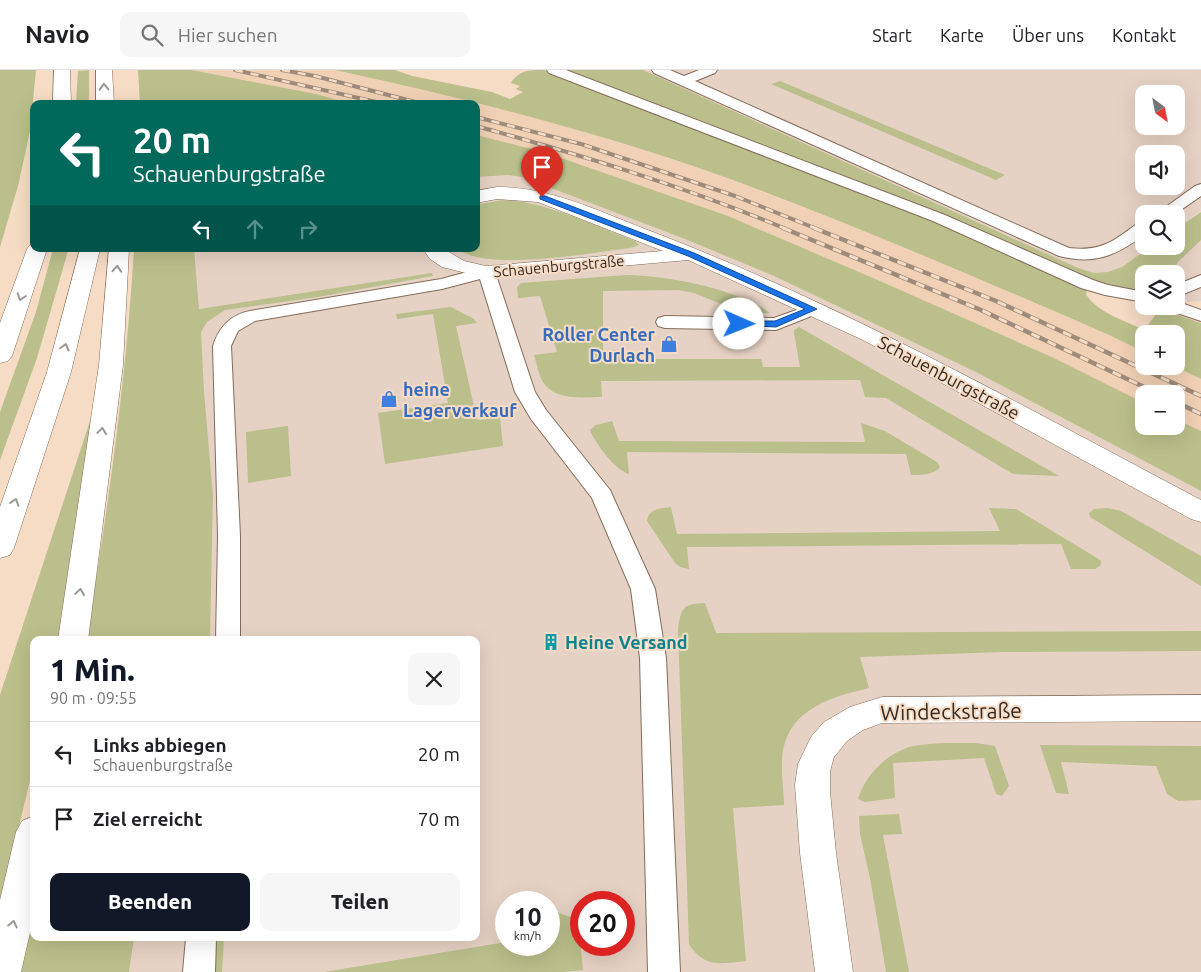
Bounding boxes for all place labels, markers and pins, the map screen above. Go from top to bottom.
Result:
pin [521,146,563,197]
place label: Roller Center Durlach [542,324,656,365]
shop icon: Roller Center Durlach [659,334,679,354]
place label: heine Lagerverkauf [403,379,517,420]
shop icon: heine Lagerverkauf [379,389,399,409]
building icon: Heine Versand [541,632,561,652]
place label: Heine Versand [565,632,688,652]

